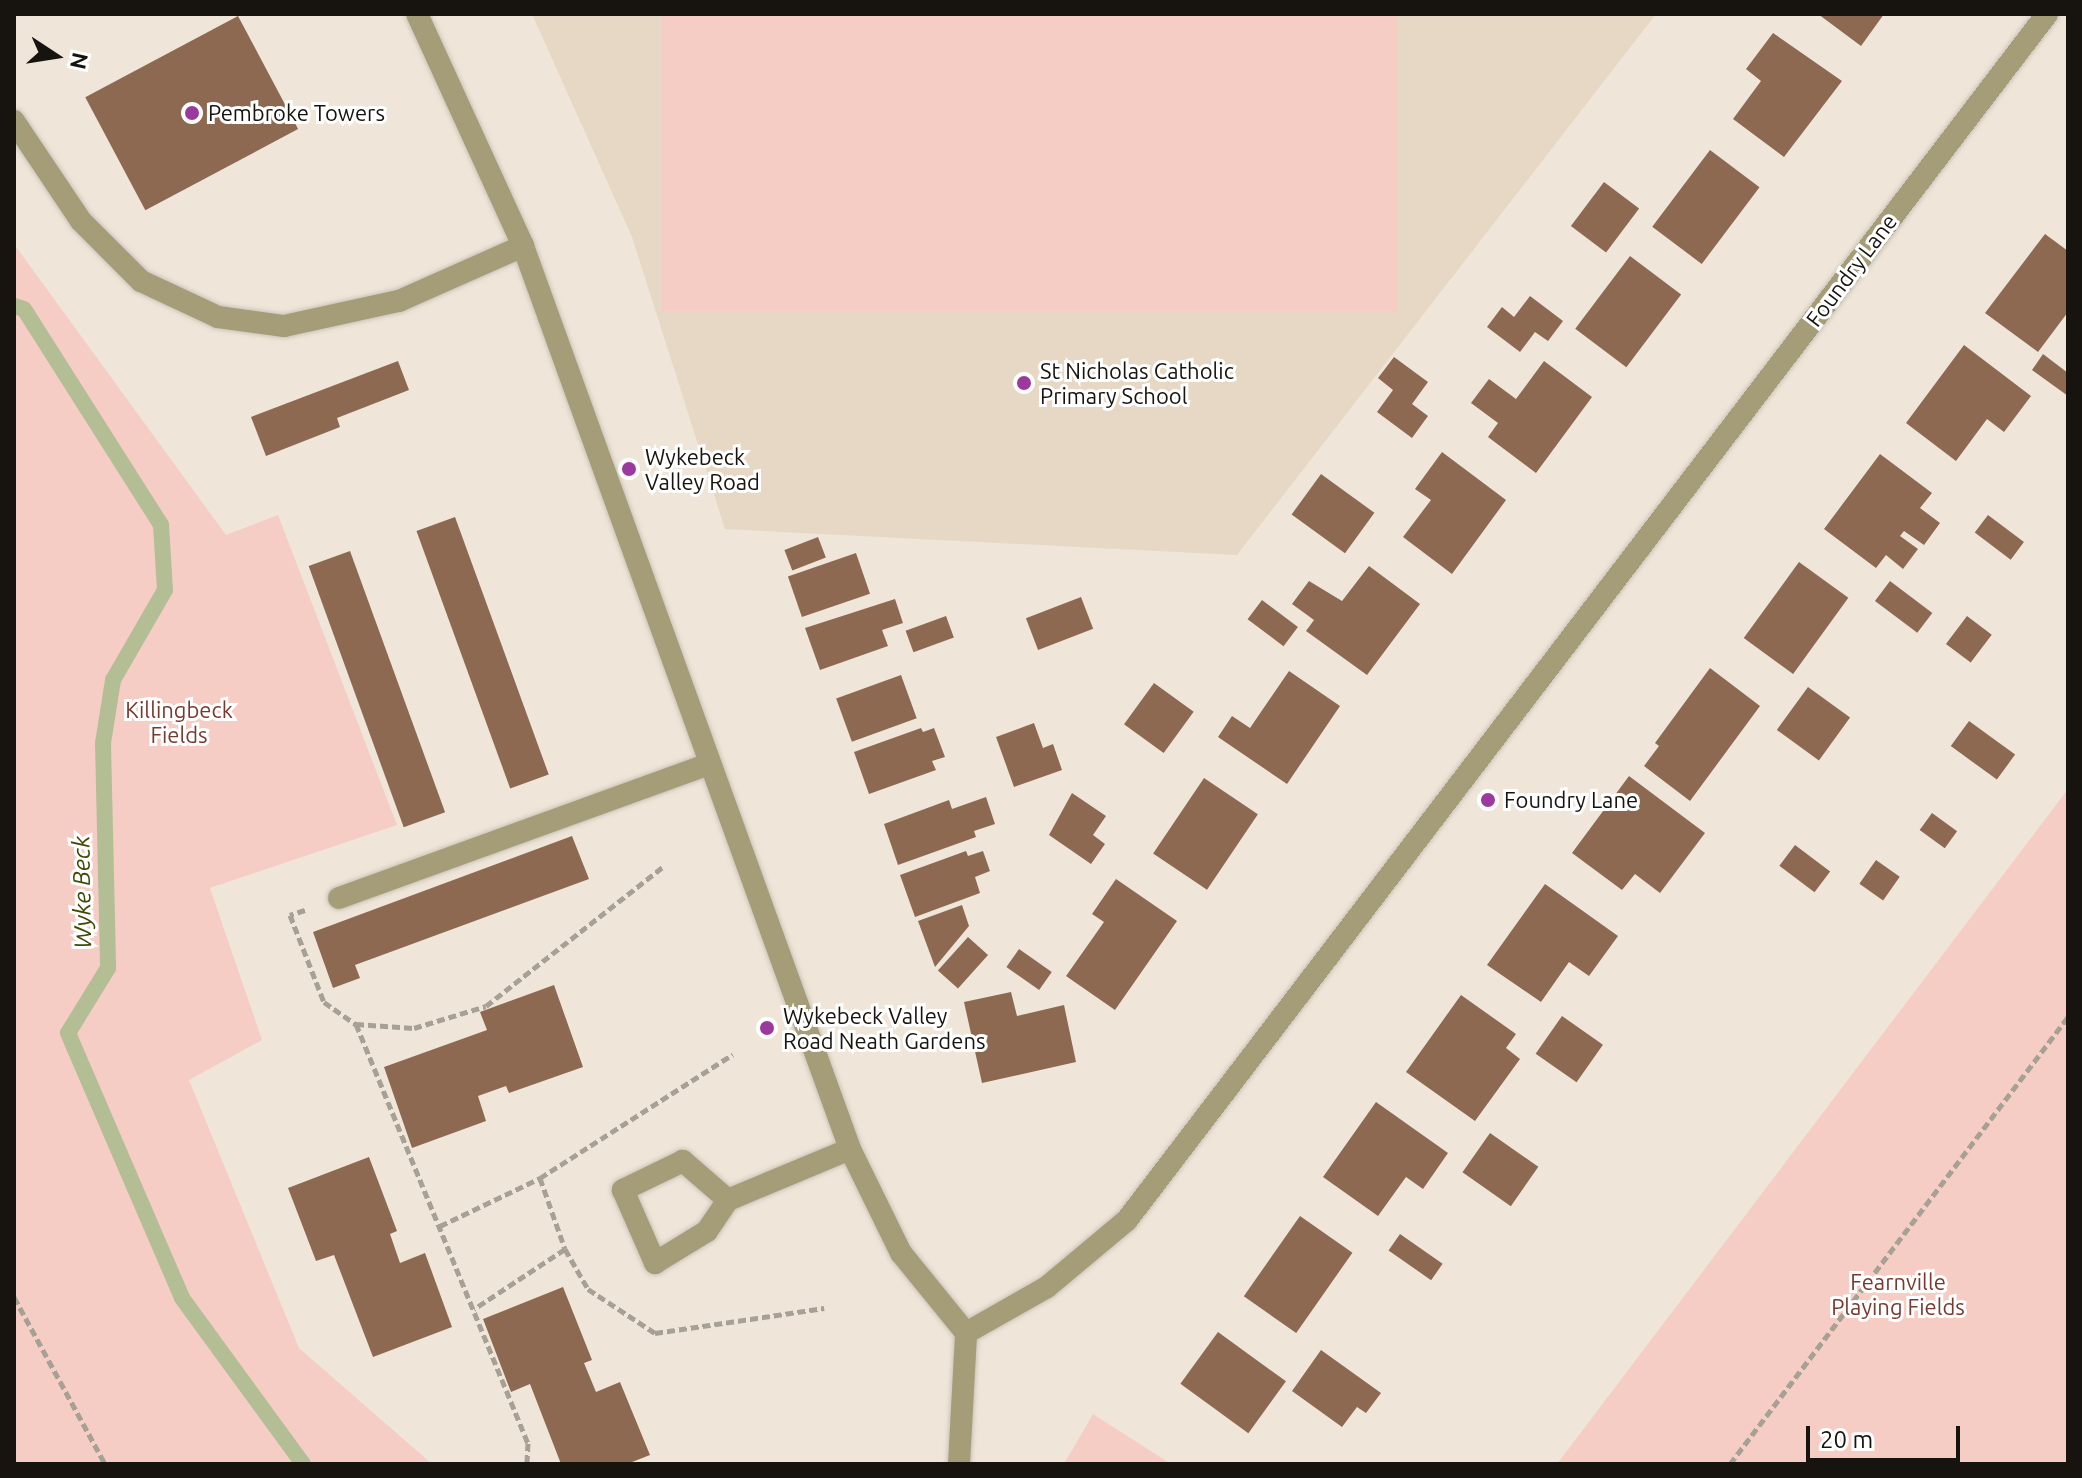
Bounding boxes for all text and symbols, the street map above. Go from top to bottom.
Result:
north arrow [16,16,96,96]
text: N [66,50,94,72]
place label: Pembroke Towers [208,100,385,126]
marker: Pembroke Towers [183,104,201,122]
street label: Foundry Lane [1800,209,1902,331]
place label: St Nicholas Catholic Primary School [1040,357,1234,408]
marker: St Nicholas Catholic Primary School [1015,374,1033,392]
place label: Wykebeck Valley Road [645,443,760,494]
marker: Wykebeck Valley Road [620,460,638,478]
park label: Killingbeck Fields [125,696,233,748]
place label: Foundry Lane [1504,787,1638,813]
marker: Foundry Lane [1479,791,1497,809]
water label: Wyke Beck [67,835,97,949]
place label: Wykebeck Valley Road Neath Gardens [783,1002,985,1054]
marker: Wykebeck Valley Road Neath Gardens [758,1019,776,1037]
park label: Fearnville Playing Fields [1831,1268,1965,1320]
scale bar [1810,1410,1964,1460]
text: 20 m [1820,1426,1873,1453]

